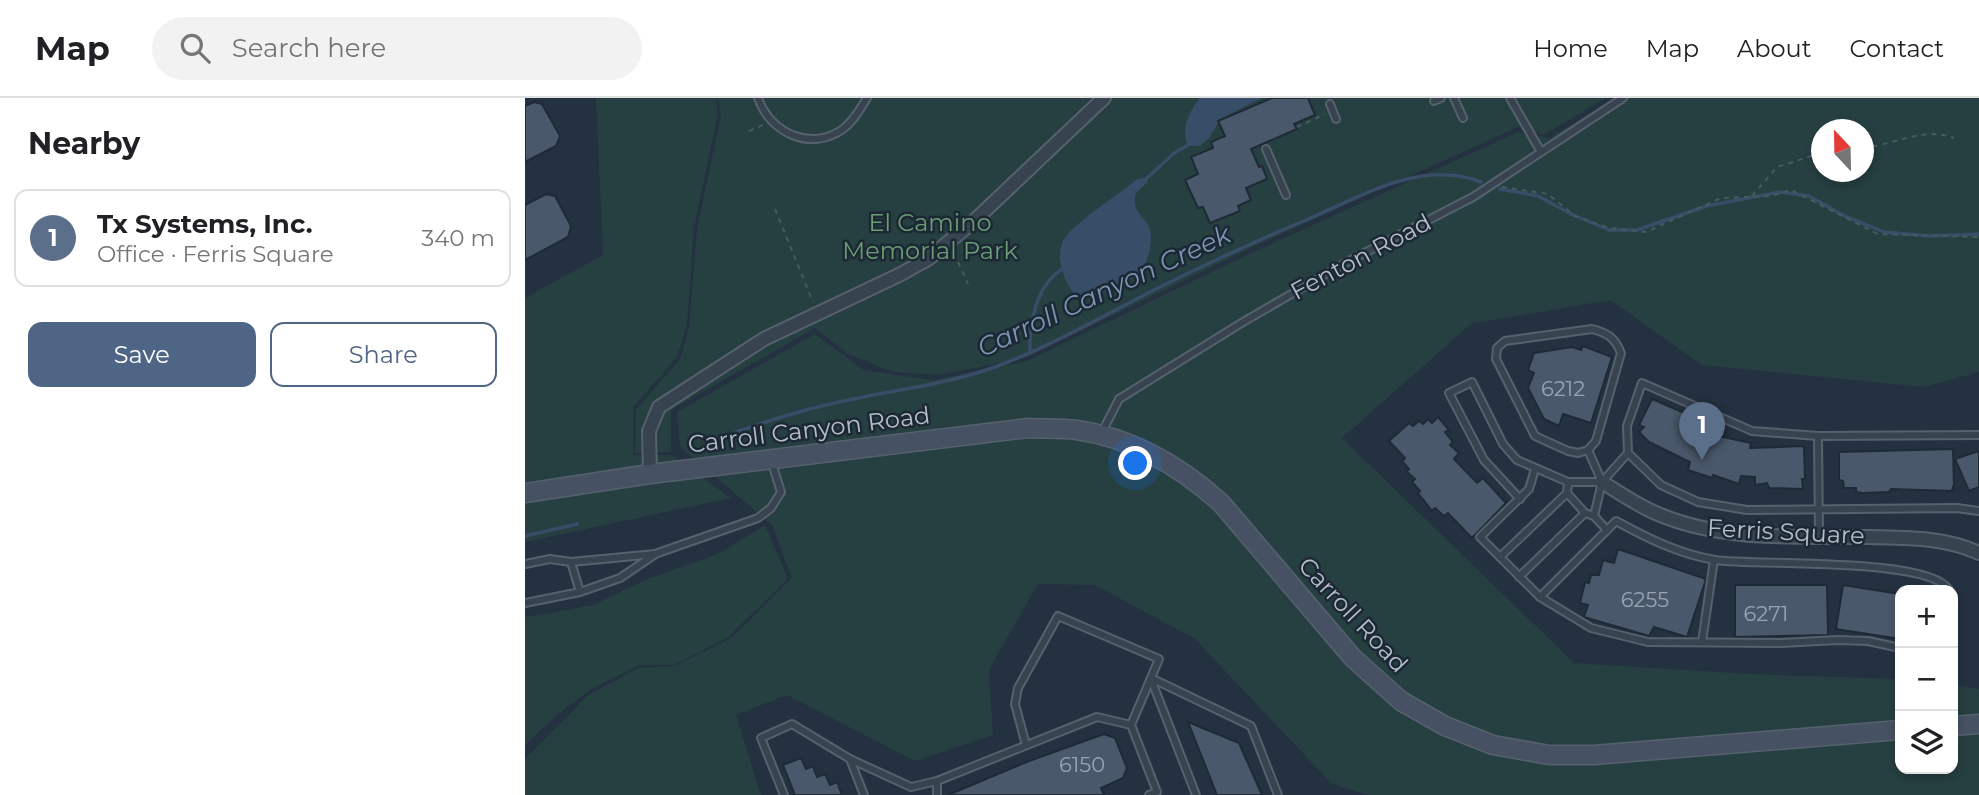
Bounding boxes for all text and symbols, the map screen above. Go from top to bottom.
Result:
search box [152,17,642,80]
text: Map [35,28,110,68]
icon: search [176,29,214,67]
text: Search here [232,32,386,64]
text: Home [1533,34,1608,63]
text: Map [1646,34,1699,63]
text: About [1737,34,1811,63]
text: Contact [1849,34,1944,63]
north arrow [1811,119,1874,182]
text: Nearby [28,125,140,162]
street label: Fenton Road [1285,207,1436,306]
text: Tx Systems, Inc. [97,208,313,240]
park label: El Camino Memorial Park [842,208,1018,265]
water label: Carroll Canyon Creek [972,218,1237,364]
text: 1 [48,224,58,252]
text: 340 m [421,224,495,252]
text: Office · Ferris Square [97,240,334,268]
button: Save [28,322,256,387]
button: Share [270,322,497,387]
house number: 6212 [1541,376,1585,401]
street label: Carroll Canyon Road [686,400,932,459]
pin: 1 [1679,402,1725,460]
your location [1118,446,1152,480]
street label: Ferris Square [1707,513,1866,550]
street label: Carroll Road [1293,551,1414,678]
map controls [1895,585,1958,774]
button: + [1895,585,1958,648]
house number: 6255 [1621,587,1669,612]
house number: 6271 [1744,601,1788,626]
button: − [1895,648,1958,711]
button: layers [1895,711,1958,774]
house number: 6150 [1059,752,1105,777]

